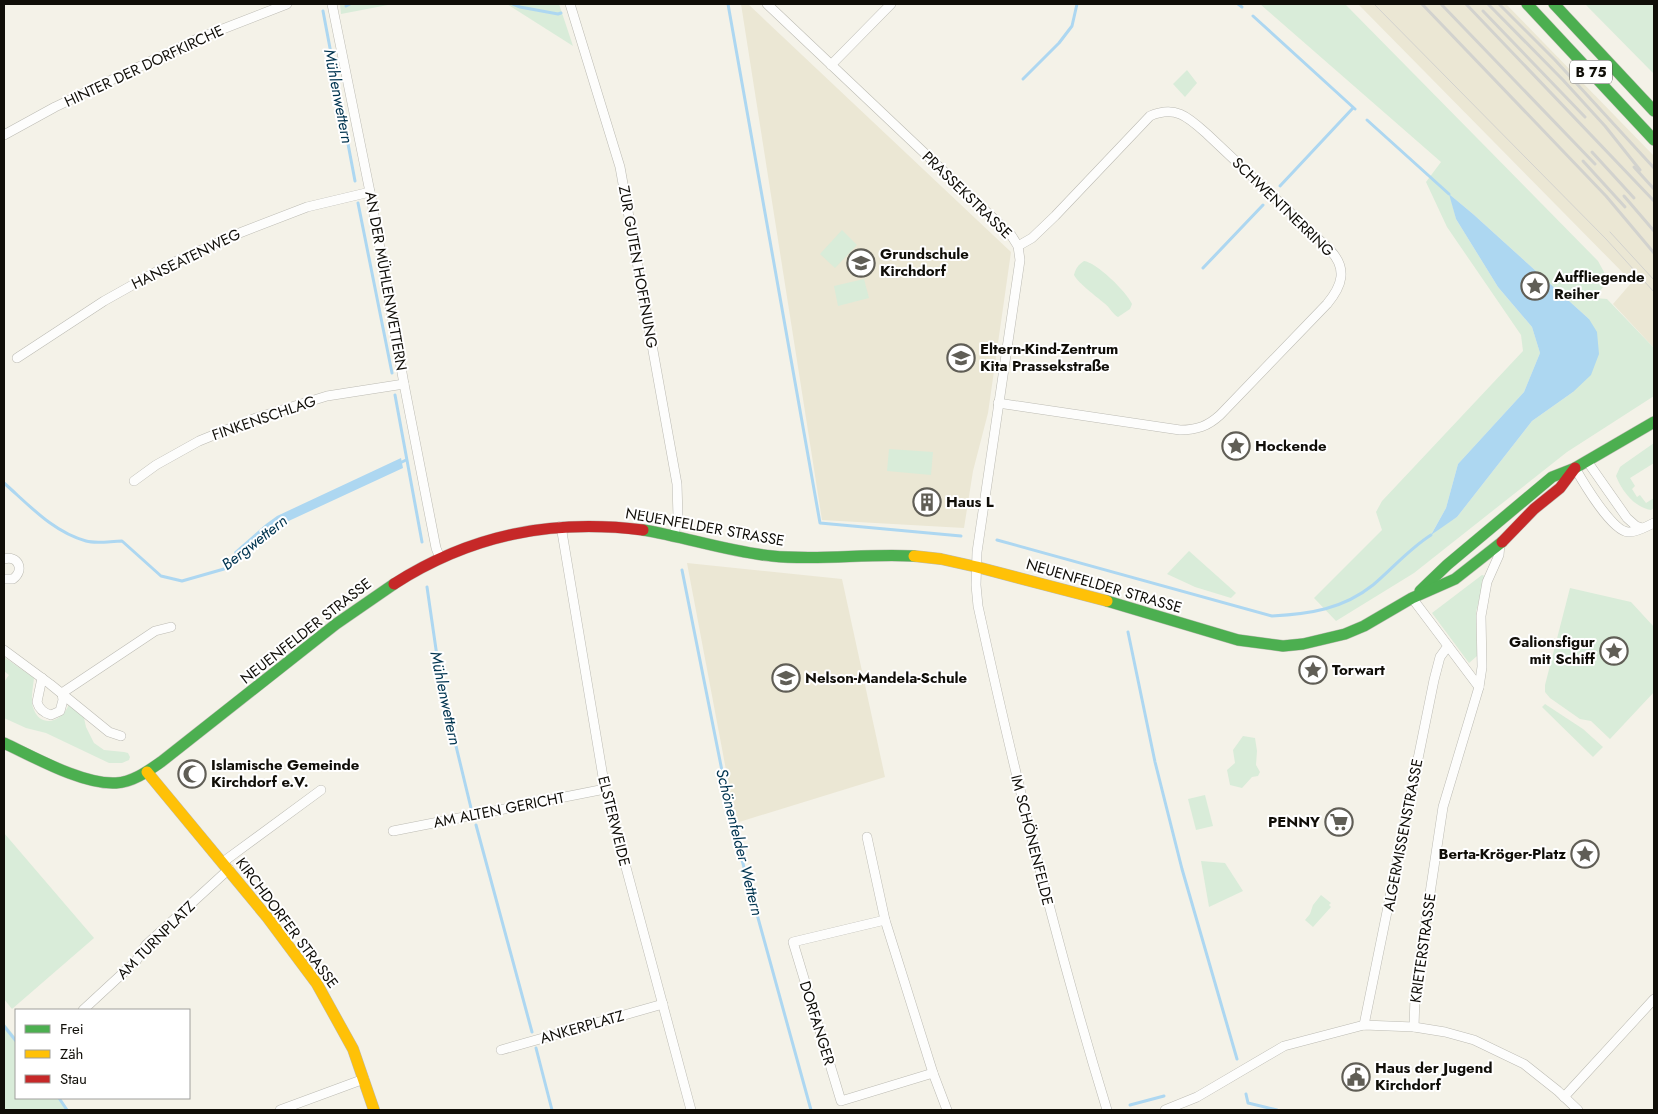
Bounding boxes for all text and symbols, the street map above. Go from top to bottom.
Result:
street label: HINTER DER DORFKIRCHE [61,19,227,113]
water label: Mühlenwettern [318,47,359,145]
road number: B 75 [1570,61,1612,84]
street label: PRASSEKSTRASSE [917,146,1017,244]
street label: SCHWENTNERRING [1227,152,1339,262]
street label: ZUR GUTEN HOFFNUNG [613,184,663,350]
street label: AN DER MÜHLENWETTERN [359,189,413,373]
street label: HANSEATENWEG [128,223,244,295]
place label: Grundschule Kirchdorf [880,243,969,282]
school or university icon: Grundschule Kirchdorf [846,248,876,278]
place label: Auffliegende Reiher [1553,266,1645,305]
place icon: Auffliegende Reiher [1520,271,1550,301]
place label: Eltern-Kind-Zentrum Kita Prassekstraße [980,338,1118,377]
school or university icon: Eltern-Kind-Zentrum Kita Prassekstraße [946,343,976,373]
street label: FINKENSCHLAG [209,390,319,446]
place icon: Hockende [1221,431,1251,461]
place label: Hockende [1255,435,1327,457]
building icon: Haus L [912,487,942,517]
place label: Haus L [946,491,994,513]
street label: NEUENFELDER STRASSE [624,502,786,552]
water label: Bergwettern [217,509,292,575]
street label: NEUENFELDER STRASSE [1023,553,1185,619]
street label: NEUENFELDER STRASSE [236,573,376,689]
place label: Galionsfigur mit Schiff [1509,631,1596,670]
place icon: Galionsfigur mit Schiff [1599,636,1629,666]
water label: Mühlenwettern [424,649,467,747]
place icon: Torwart [1298,655,1328,685]
place label: Torwart [1332,659,1385,681]
school or university icon: Nelson-Mandela-Schule [771,663,801,693]
place label: Nelson-Mandela-Schule [805,667,968,689]
place label: Islamische Gemeinde Kirchdorf e.V. [211,754,360,793]
street label: ALGERMISSENSTRASSE [1377,757,1429,913]
mosque icon: Islamische Gemeinde Kirchdorf e.V. [177,759,207,789]
water label: Schönenfelder Wettern [710,766,769,918]
street label: IM SCHÖNENFELDE [1005,772,1059,908]
street label: ELSTERWEIDE [592,774,636,868]
street label: AM ALTEN GERICHT [431,786,567,834]
supermarket icon: PENNY [1324,807,1354,837]
place label: PENNY [1268,811,1320,833]
place icon: Berta-Kröger-Platz [1570,839,1600,869]
place label: Berta-Kröger-Platz [1438,843,1566,865]
street label: KIRCHDORFER STRASSE [230,853,344,993]
street label: KRIETERSTRASSE [1404,892,1442,1004]
street label: AM TURNPLATZ [112,896,200,984]
street label: DORFANGER [794,978,840,1068]
street label: ANKERPLATZ [537,1005,627,1049]
legend [15,1009,190,1099]
text: Frei [60,1018,84,1040]
text: Zäh [60,1043,83,1065]
place label: Haus der Jugend Kirchdorf [1375,1057,1493,1096]
public building icon: Haus der Jugend Kirchdorf [1341,1062,1371,1092]
text: Stau [60,1068,87,1090]

